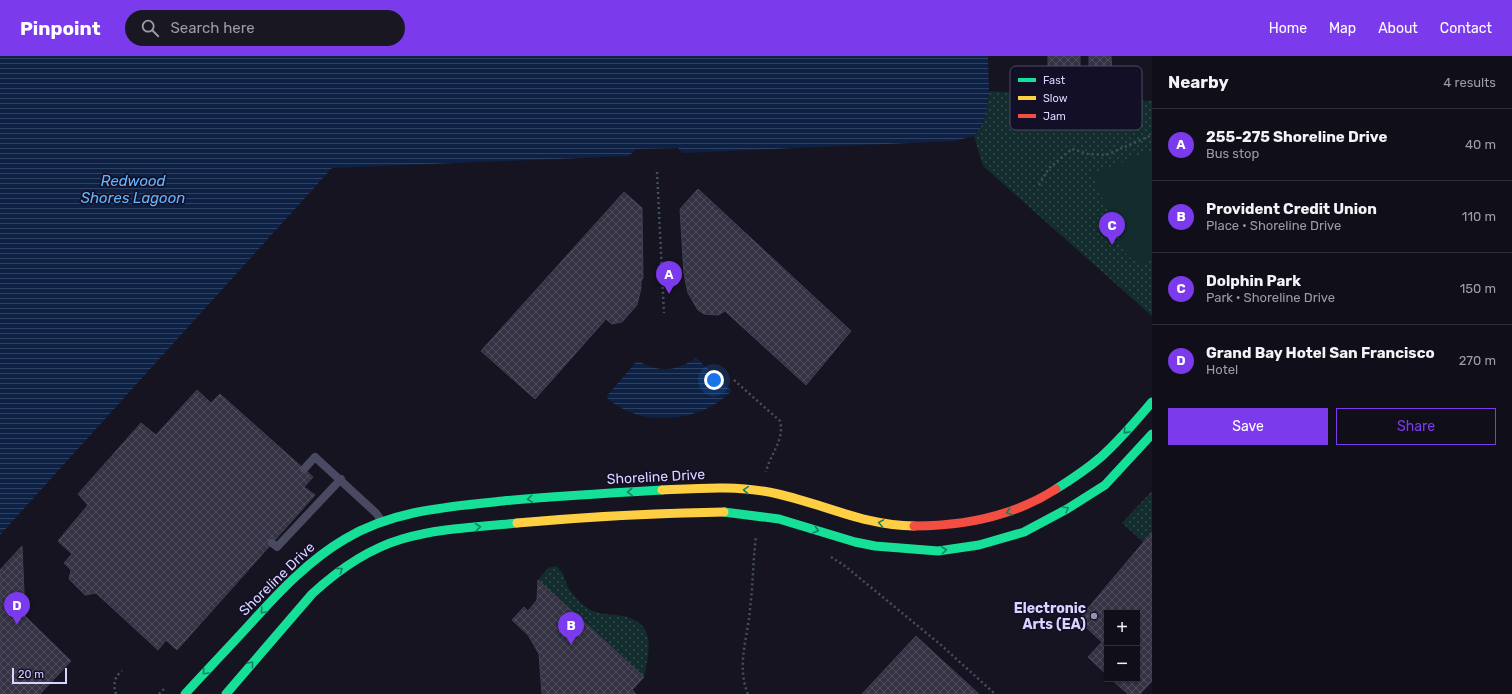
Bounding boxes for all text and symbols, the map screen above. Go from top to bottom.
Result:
search box [125,10,405,46]
text: Pinpoint [20,17,101,40]
icon: search [139,17,161,39]
text: Search here [171,19,255,37]
text: Home [1269,20,1307,37]
text: Map [1329,20,1356,37]
text: About [1378,20,1418,37]
text: Contact [1440,20,1492,37]
legend [1010,66,1142,130]
text: Nearby [1168,72,1229,92]
text: Fast [1043,74,1066,87]
text: 4 results [1443,75,1496,90]
text: Slow [1043,92,1068,105]
text: Jam [1043,110,1066,123]
text: 255-275 Shoreline Drive [1206,128,1387,146]
text: A [1176,137,1186,152]
text: 40 m [1465,137,1496,152]
text: Bus stop [1206,146,1259,161]
water label: Redwood Shores Lagoon [81,172,185,207]
text: Provident Credit Union [1206,200,1377,218]
text: B [1176,209,1186,224]
text: 110 m [1462,209,1496,224]
pin: C [1099,212,1125,245]
text: Place · Shoreline Drive [1206,218,1341,233]
pin: A [656,261,682,294]
text: Dolphin Park [1206,272,1301,290]
text: C [1176,281,1186,296]
text: 150 m [1460,281,1496,296]
text: Park · Shoreline Drive [1206,290,1335,305]
text: Grand Bay Hotel San Francisco [1206,344,1435,362]
text: D [1176,353,1186,368]
text: 270 m [1459,353,1496,368]
text: Hotel [1206,362,1238,377]
your location [704,370,724,390]
button: Save [1168,408,1328,445]
button: Share [1336,408,1496,445]
one-way arrow [1124,426,1131,434]
street label: Shoreline Drive [606,466,706,488]
one-way arrow [743,486,749,495]
one-way arrow [627,487,633,496]
one-way arrow [527,494,533,503]
one-way arrow [1006,507,1013,515]
one-way arrow [1062,507,1069,514]
one-way arrow [878,519,884,527]
one-way arrow [475,522,481,531]
one-way arrow [812,525,819,534]
street label: Shoreline Drive [236,539,318,619]
one-way arrow [941,546,947,555]
one-way arrow [336,568,343,575]
pin: D [4,592,30,625]
place label: Electronic Arts (EA) [1014,600,1086,633]
one-way arrow [260,606,267,614]
map controls [1104,610,1140,682]
button: + [1104,610,1140,646]
marker: Electronic Arts (EA) [1089,611,1099,621]
pin: B [558,612,584,645]
button: − [1104,646,1140,682]
one-way arrow [246,662,253,669]
scale bar [12,666,67,685]
one-way arrow [202,667,210,675]
text: 20 m [18,668,44,681]

